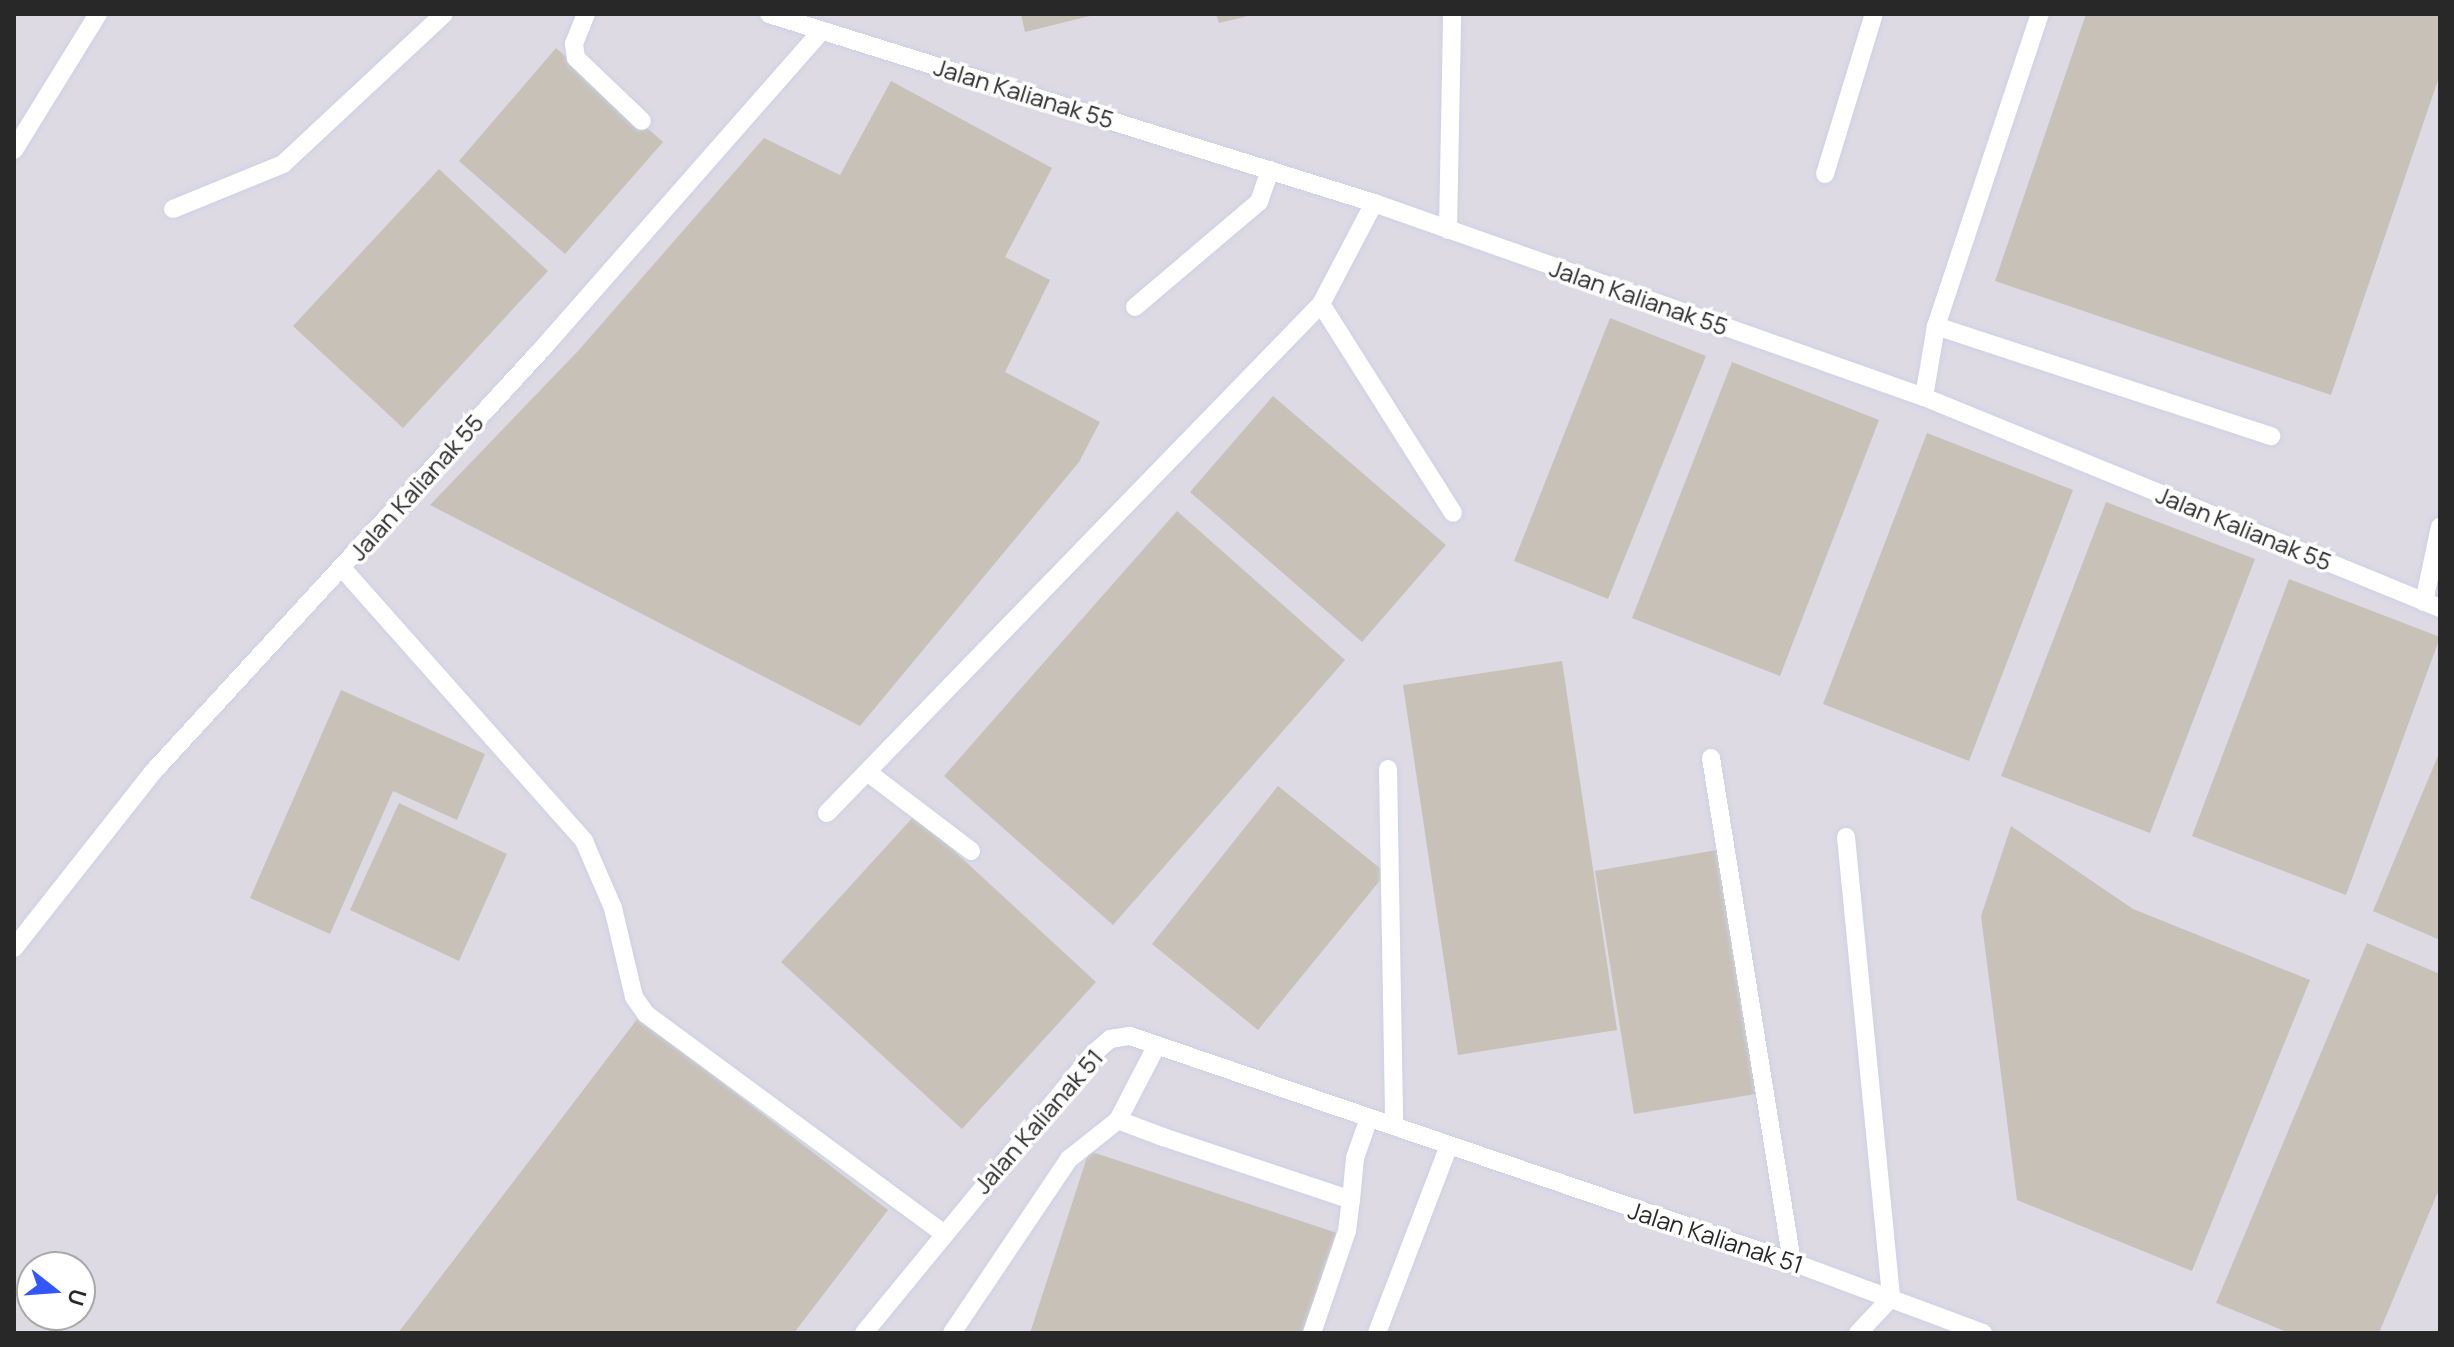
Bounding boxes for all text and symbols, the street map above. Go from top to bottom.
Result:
street label: Jalan Kalianak 55 [931,52,1117,134]
street label: Jalan Kalianak 55 [1546,253,1732,341]
street label: Jalan Kalianak 55 [343,408,489,566]
street label: Jalan Kalianak 55 [2152,480,2336,576]
street label: Jalan Kalianak 51 [967,1043,1109,1199]
street label: Jalan Kalianak 51 [1625,1195,1807,1279]
north arrow [16,1251,96,1331]
text: U [60,1285,94,1309]

